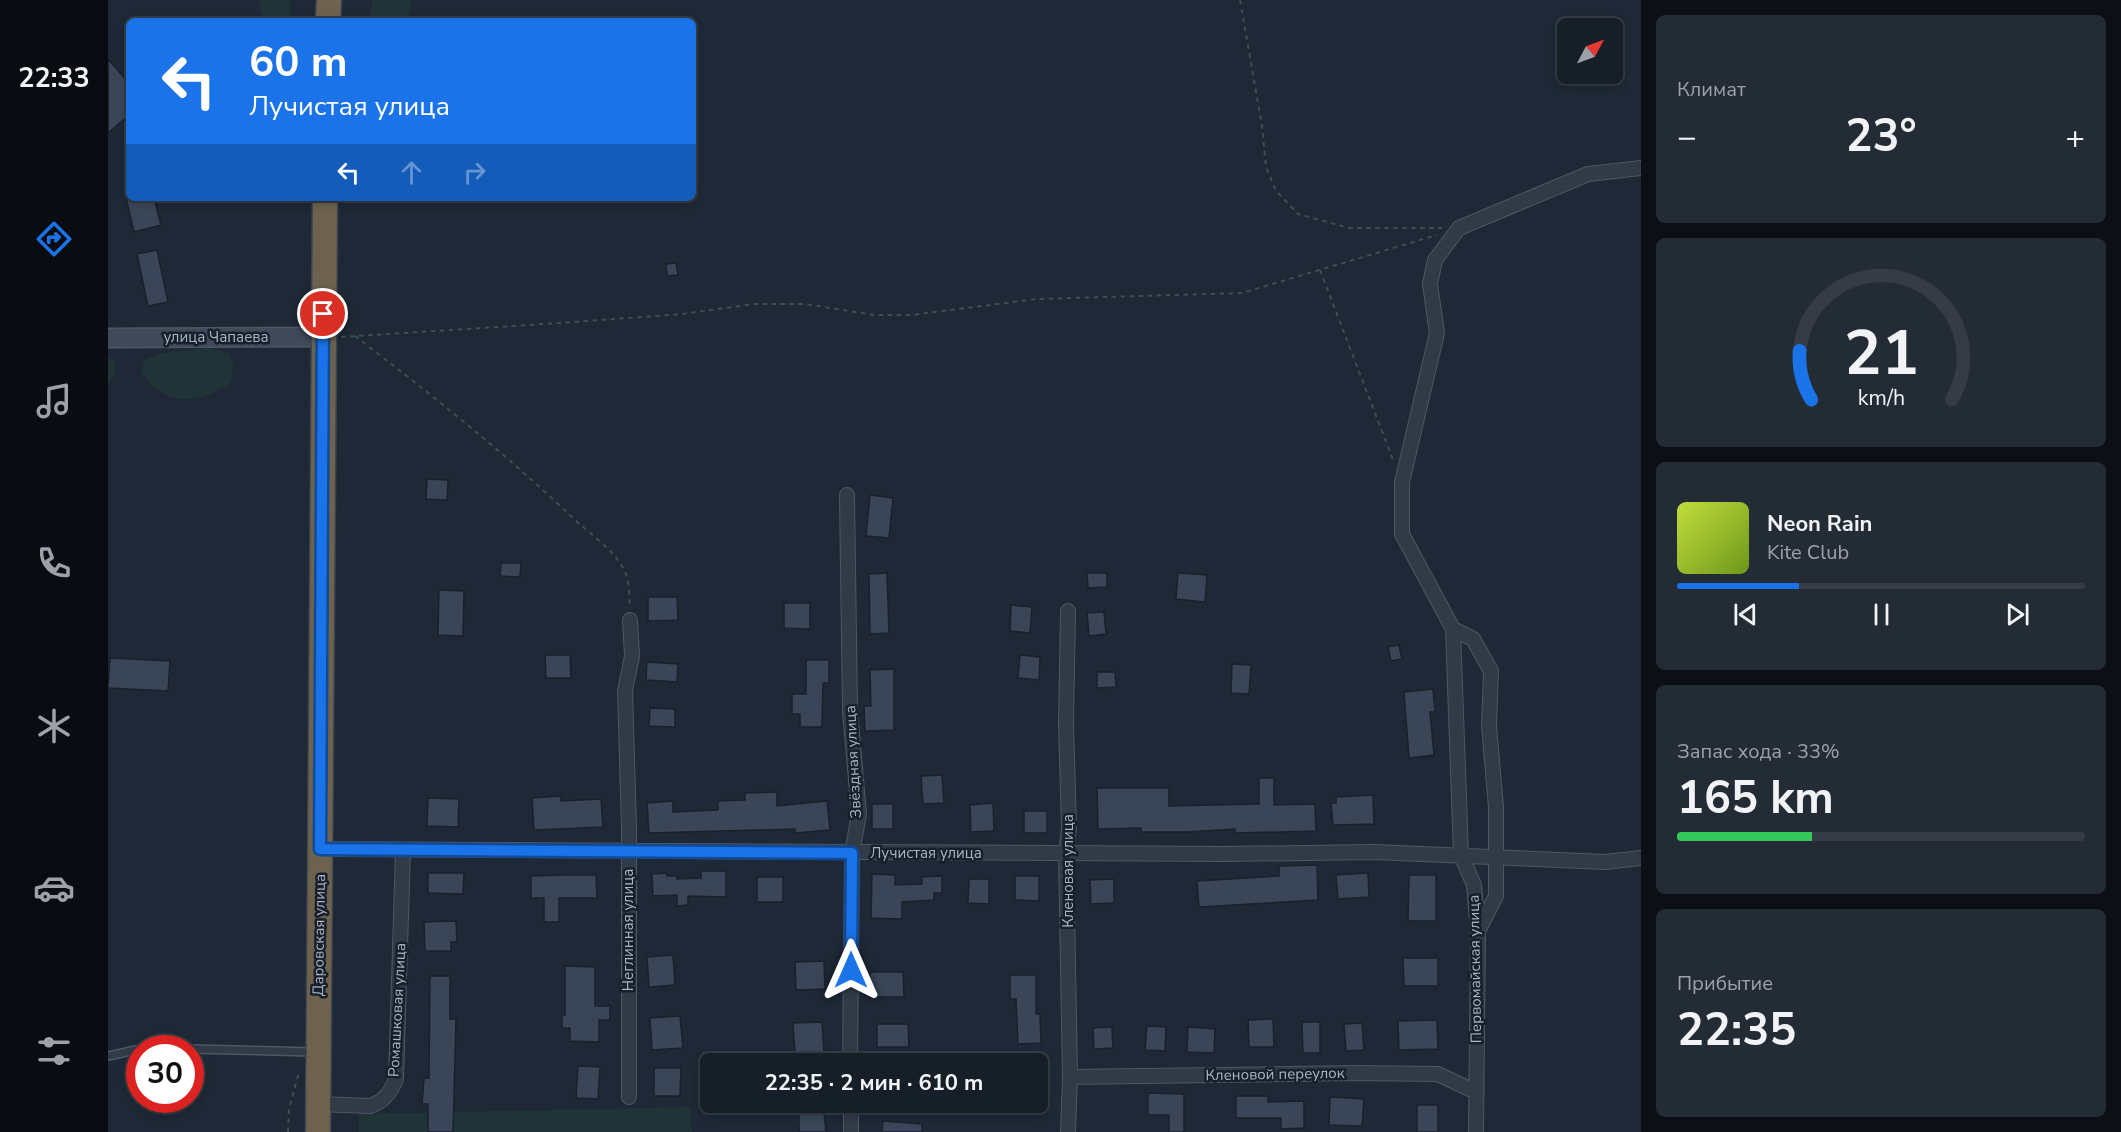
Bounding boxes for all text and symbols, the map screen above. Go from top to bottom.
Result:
north arrow [1557,18,1623,84]
map controls [1557,18,1623,84]
text: 60 m [249,34,348,91]
icon: left [150,42,228,120]
text: 22:33 [18,60,90,97]
text: Климат [1677,76,1746,103]
text: Лучистая улица [249,88,450,125]
text: 23° [1845,106,1917,167]
text: − [1677,115,1697,160]
text: + [2065,115,2085,160]
icon: left [332,156,365,189]
icon: ahead [395,156,428,189]
icon: right [458,156,491,189]
icon: directions [33,218,75,260]
pin [297,288,348,339]
icon: arrive [306,297,339,330]
text: 21 [1844,311,1918,396]
street label: улица Чапаева [163,327,269,347]
icon: music [33,380,75,422]
text: km/h [1857,383,1905,413]
text: Neon Rain [1767,509,1872,539]
text: Kite Club [1767,539,1849,566]
icon: phone [33,542,75,584]
icon: previous [1729,598,1762,631]
icon: pause [1865,598,1898,631]
icon: next [2001,598,2034,631]
icon: climate [33,705,75,747]
street label: Звёздная улица [840,705,866,819]
text: Запас хода · 33% [1677,738,1840,765]
text: 165 km [1677,768,1834,829]
street label: Кленовая улица [1058,814,1078,928]
street label: Лучистая улица [870,843,982,863]
icon: car [33,867,75,909]
street label: Неглинная улица [618,869,638,991]
street label: Даровская улица [308,874,330,996]
street label: Первомайская улица [1464,895,1486,1043]
position arrow [819,938,883,1002]
street label: Ромашковая улица [384,942,410,1078]
text: Прибытие [1677,970,1773,997]
text: 22:35 [1677,1000,1796,1061]
icon: filters [33,1030,75,1072]
speed limit sign: 30 [126,1035,204,1113]
street label: Кленовой переулок [1205,1063,1345,1085]
text: 22:35 · 2 мин · 610 m [765,1068,983,1098]

